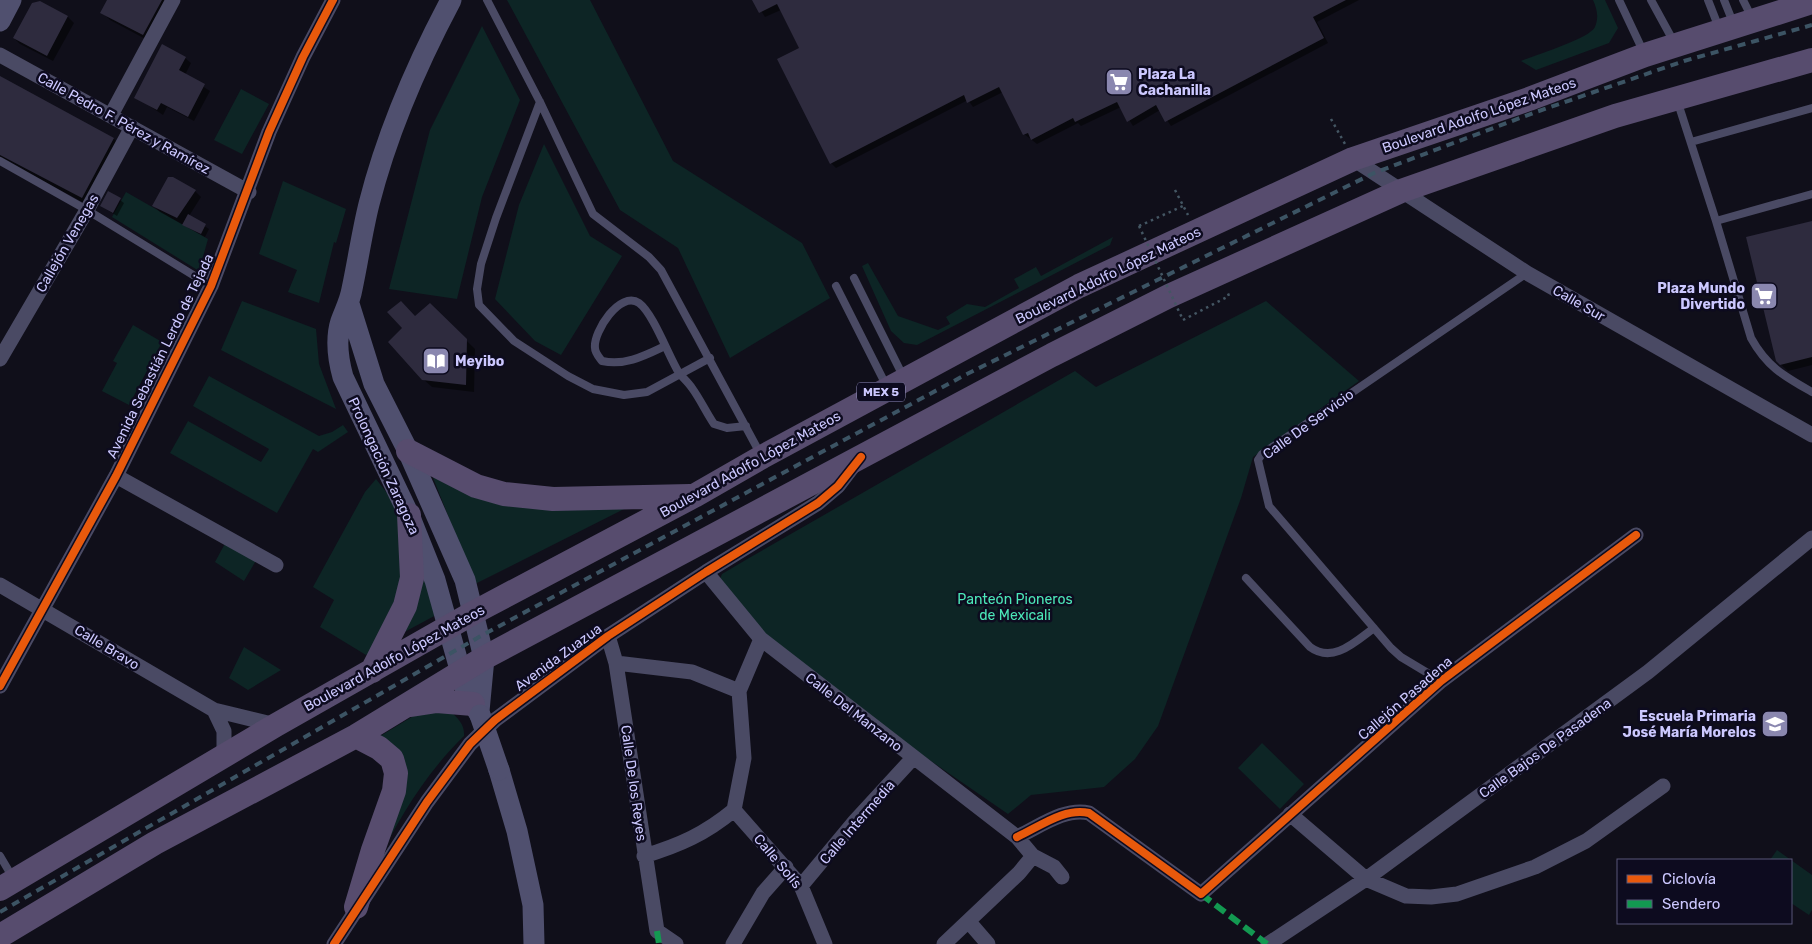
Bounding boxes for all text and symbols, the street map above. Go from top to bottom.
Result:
place label: Plaza La Cachanilla [1138,66,1211,99]
supermarket icon: Plaza La Cachanilla [1104,67,1134,97]
street label: Calle Pedro F. Pérez y Ramírez [34,69,213,178]
street label: Boulevard Adolfo López Mateos [1380,74,1578,157]
street label: Callejón Venegas [32,191,102,295]
street label: Boulevard Adolfo López Mateos [1013,223,1204,328]
street label: Avenida Sebastián Lerdo de Tejada [103,251,218,461]
place label: Plaza Mundo Divertido [1657,280,1745,313]
supermarket icon: Plaza Mundo Divertido [1749,281,1779,311]
street label: Calle Sur [1550,282,1609,326]
library icon: Meyibo [421,346,451,376]
place label: Meyibo [455,353,504,370]
road number: MEX 5 [857,382,905,402]
street label: Calle De Servicio [1260,386,1357,463]
street label: Prolongación Zaragoza [344,395,423,538]
street label: Boulevard Adolfo López Mateos [657,408,844,521]
park label: Panteón Pioneros de Mexicali [957,591,1073,624]
street label: Boulevard Adolfo López Mateos [301,602,488,715]
street label: Avenida Zuazua [512,620,605,695]
street label: Calle Bravo [71,621,142,673]
street label: Callejón Pasadena [1355,653,1456,744]
street label: Calle Del Manzano [802,669,905,755]
street label: Calle Bajos De Pasadena [1476,695,1615,802]
place label: Escuela Primaria José María Morelos [1623,708,1756,741]
school or university icon: Escuela Primaria José María Morelos [1760,709,1790,739]
street label: Calle De los Reyes [617,724,650,842]
street label: Calle Intermedia [816,777,898,868]
street label: Calle Solís [750,831,805,892]
legend [1617,859,1792,924]
text: Ciclovía [1662,870,1716,888]
text: Sendero [1662,895,1720,913]

